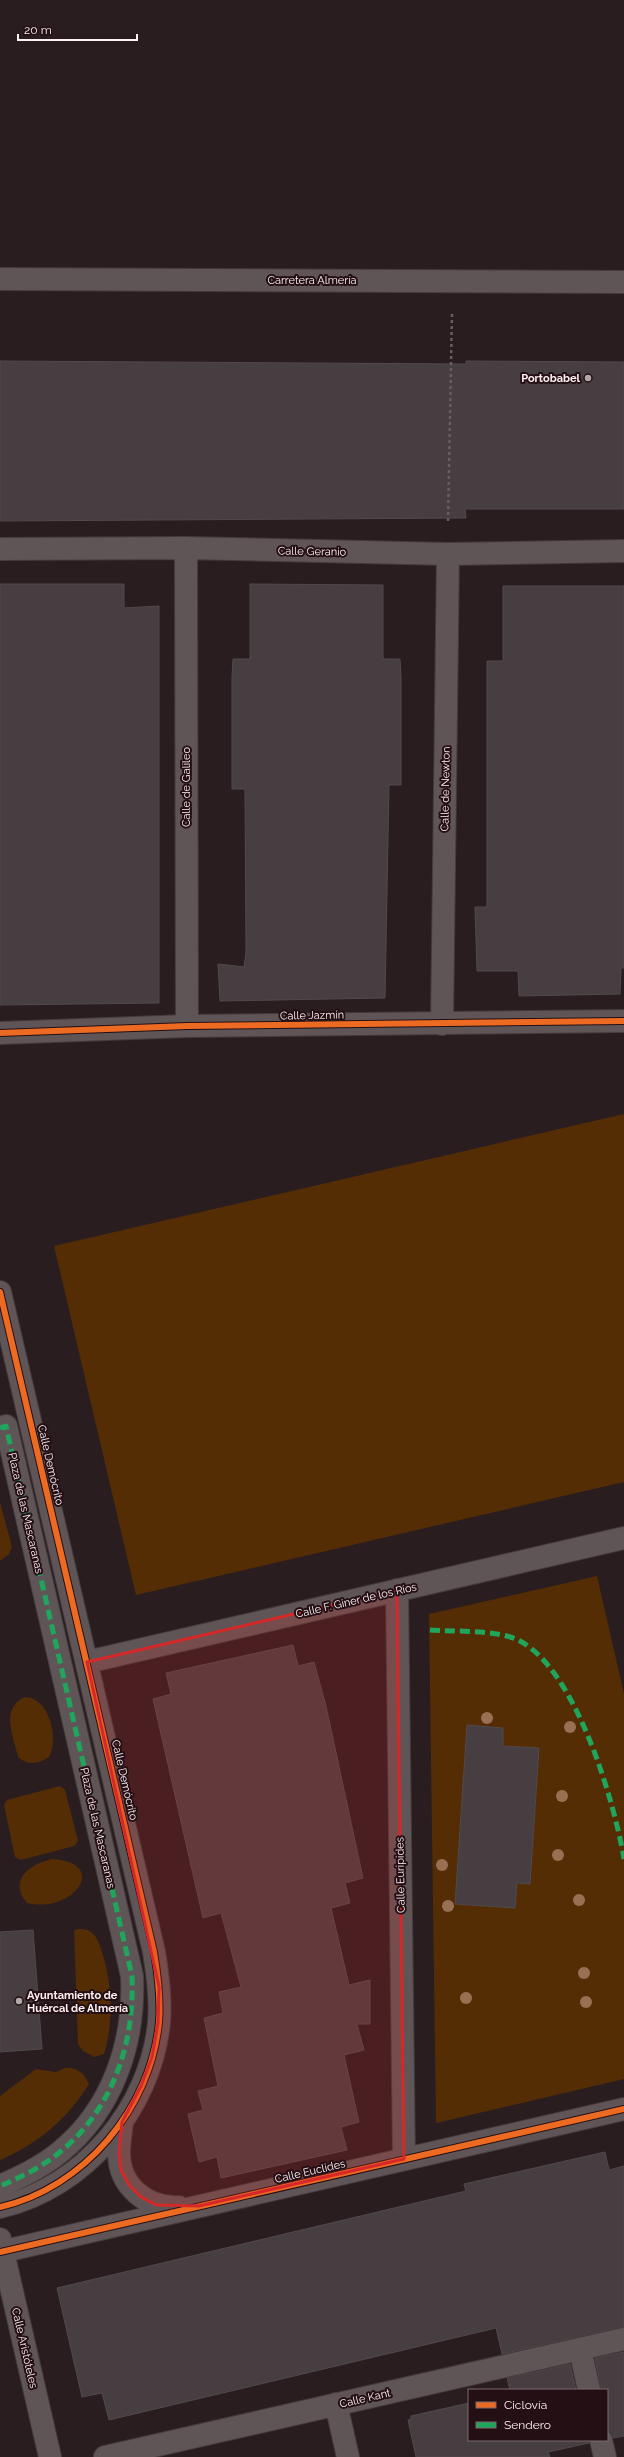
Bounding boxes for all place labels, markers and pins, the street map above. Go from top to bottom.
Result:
place label: Portobabel [521,372,581,385]
marker: Portobabel [583,373,593,383]
place label: Ayuntamiento de Huércal de Almería [27,1989,128,2015]
marker: Ayuntamiento de Huércal de Almería [14,1996,24,2006]

